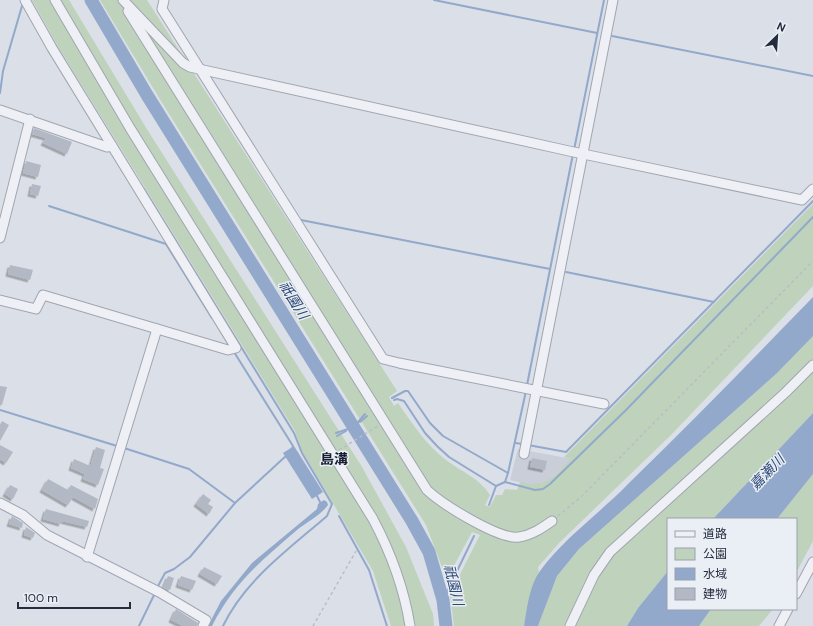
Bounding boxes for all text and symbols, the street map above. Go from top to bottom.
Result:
north arrow [757,16,797,56]
text: N [775,19,788,35]
water label: 祇園川 [275,277,314,324]
water label: 嘉瀬川 [746,449,789,493]
district label: 島溝 [320,450,348,468]
legend [667,518,797,610]
text: 道路 [703,526,727,542]
text: 公園 [703,546,727,562]
water label: 祇園川 [440,562,468,609]
text: 水域 [703,566,727,582]
scale bar [18,584,130,610]
text: 建物 [703,586,727,602]
text: 100 m [24,590,58,606]

